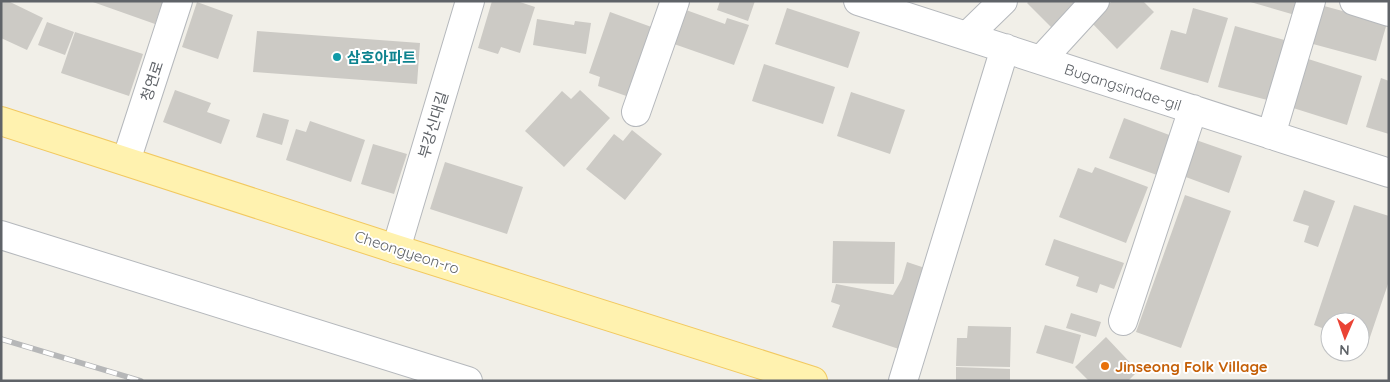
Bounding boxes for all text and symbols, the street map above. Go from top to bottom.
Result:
place label: 삼호아파트 [347,48,416,67]
marker: 삼호아파트 [331,51,343,63]
street label: 청연로 [137,58,167,104]
street label: Bugangsindae-gil [1062,59,1184,115]
street label: 부강신대길 [414,89,452,161]
street label: Cheongyeon-ro [352,226,462,278]
north arrow [1320,312,1370,362]
text: N [1339,341,1350,359]
place label: Jinseong Folk Village [1115,357,1268,376]
marker: Jinseong Folk Village [1099,360,1111,372]

